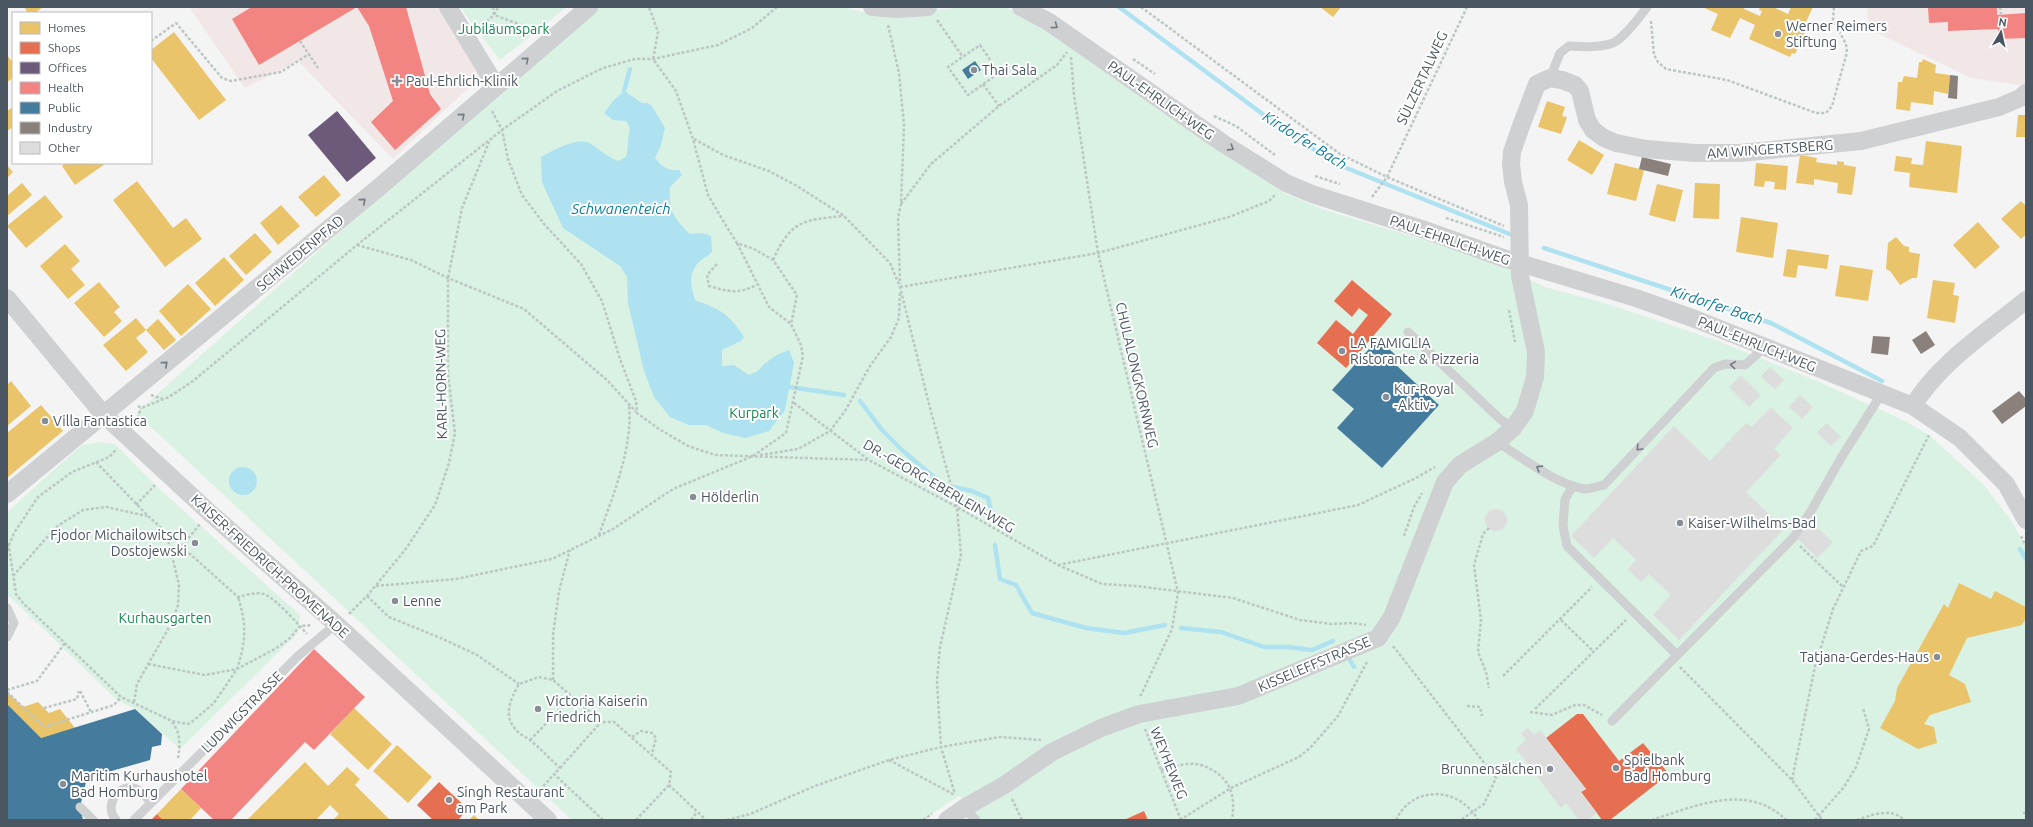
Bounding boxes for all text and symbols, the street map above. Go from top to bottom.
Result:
legend [12,12,152,164]
north arrow [1981,12,2021,52]
text: N [1998,16,2008,29]
place label: Werner Reimers Stiftung [1786,18,1887,50]
text: Homes [48,21,86,34]
park label: Jubiläumspark [458,21,550,37]
one-way arrow [1051,21,1058,29]
street label: SÜLZERTALWEG [1392,28,1451,127]
marker: Werner Reimers Stiftung [1773,29,1783,39]
text: Shops [48,41,80,54]
street label: PAUL-EHRLICH-WEG [1105,57,1217,143]
one-way arrow [521,58,529,65]
text: Offices [48,61,87,74]
place label: Thai Sala [982,62,1037,78]
marker: Thai Sala [969,65,979,75]
place label: Paul-Ehrlich-Klinik [406,73,518,89]
marker: Paul-Ehrlich-Klinik [391,75,403,87]
text: Health [48,81,84,94]
text: Public [48,101,81,114]
water label: Kirdorfer Bach [1260,107,1350,173]
one-way arrow [457,114,464,121]
text: Industry [48,121,93,134]
street label: AM WINGERTSBERG [1706,137,1834,161]
text: Other [48,141,81,154]
one-way arrow [1227,143,1234,151]
one-way arrow [358,198,365,205]
water label: Schwanenteich [570,200,671,217]
street label: SCHWEDENPFAD [253,212,347,294]
street label: PAUL-EHRLICH-WEG [1388,212,1512,268]
water label: Kirdorfer Bach [1669,282,1765,328]
street label: CHULALONGKORNWEG [1112,301,1162,449]
street label: PAUL-EHRLICH-WEG [1696,313,1818,375]
street label: KARL-HORN-WEG [432,329,450,439]
place label: LA FAMIGLIA Ristorante & Pizzeria [1350,335,1479,367]
marker: LA FAMIGLIA Ristorante & Pizzeria [1337,346,1347,356]
one-way arrow [1730,360,1736,369]
one-way arrow [161,361,168,368]
place label: Kur-Royal -Aktiv- [1394,381,1454,413]
marker: Kur-Royal -Aktiv- [1381,392,1391,402]
park label: Kurpark [729,405,779,421]
place label: Villa Fantastica [53,413,147,429]
marker: Villa Fantastica [40,416,50,426]
street label: DR.-GEORG-EBERLEIN-WEG [861,436,1017,536]
one-way arrow [1636,443,1644,451]
one-way arrow [1536,465,1543,472]
place label: Hölderlin [701,489,759,505]
street label: KAISER-FRIEDRICH-PROMENADE [188,491,352,641]
marker: Hölderlin [688,492,698,502]
place label: Kaiser-Wilhelms-Bad [1688,515,1816,531]
marker: Kaiser-Wilhelms-Bad [1675,518,1685,528]
place label: Fjodor Michailowitsch Dostojewski [50,527,187,559]
marker: Fjodor Michailowitsch Dostojewski [190,538,200,548]
place label: Lenne [403,593,442,609]
marker: Lenne [390,596,400,606]
park label: Kurhausgarten [119,610,211,626]
street label: KISSELEFFSTRASSE [1255,633,1373,695]
place label: Tatjana-Gerdes-Haus [1800,649,1929,665]
marker: Tatjana-Gerdes-Haus [1932,652,1942,662]
street label: LUDWIGSTRASSE [198,668,286,756]
place label: Victoria Kaiserin Friedrich [546,693,648,725]
marker: Victoria Kaiserin Friedrich [533,704,543,714]
street label: WEYHEWEG [1147,725,1191,801]
place label: Spielbank Bad Homburg [1624,752,1711,784]
place label: Brunnensälchen [1441,761,1542,777]
marker: Spielbank Bad Homburg [1611,763,1621,773]
marker: Brunnensälchen [1545,764,1555,774]
place label: Maritim Kurhaushotel Bad Homburg [71,768,208,800]
marker: Maritim Kurhaushotel Bad Homburg [58,779,68,789]
place label: Singh Restaurant am Park [457,784,565,816]
marker: Singh Restaurant am Park [444,795,454,805]

